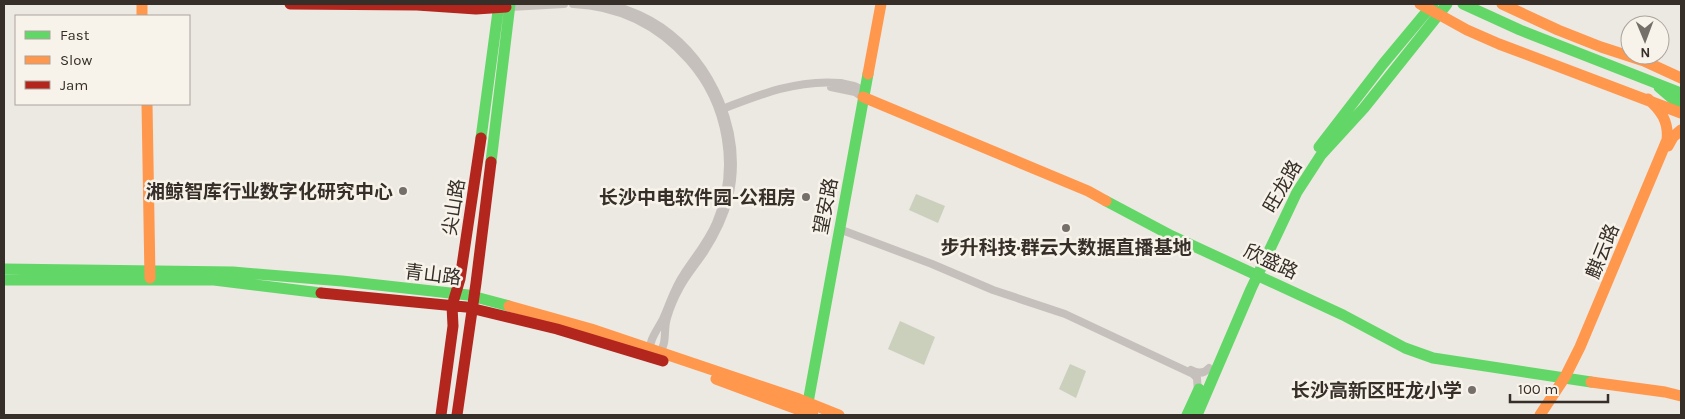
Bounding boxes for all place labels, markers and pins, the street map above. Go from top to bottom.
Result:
place label: 湘鲸智库行业数字化研究中心 [146,181,393,203]
marker: 湘鲸智库行业数字化研究中心 [397,185,409,197]
place label: 长沙中电软件园-公租房 [599,187,796,209]
marker: 长沙中电软件园-公租房 [800,191,812,203]
marker: 步升科技·群云大数据直播基地 [1060,222,1072,234]
place label: 步升科技·群云大数据直播基地 [940,237,1192,259]
place label: 长沙高新区旺龙小学 [1291,380,1462,402]
marker: 长沙高新区旺龙小学 [1466,384,1478,396]

